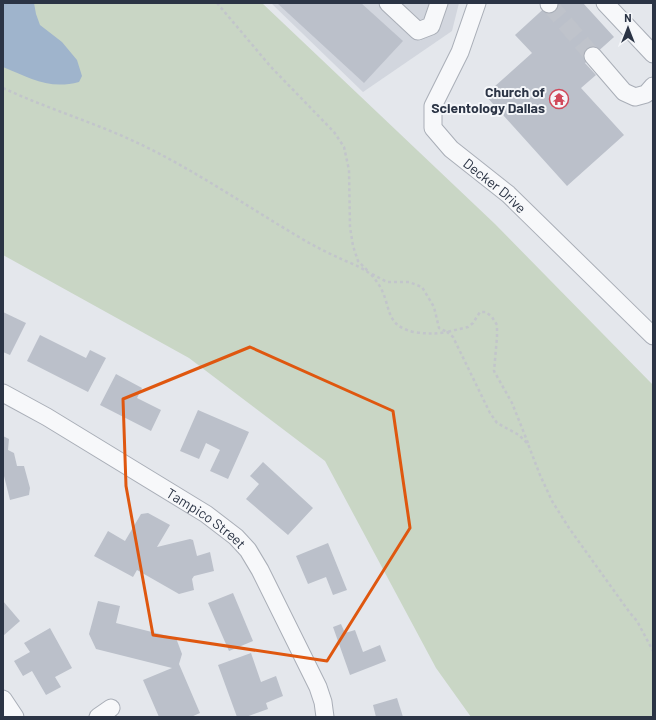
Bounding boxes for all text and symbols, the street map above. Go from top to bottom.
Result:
north arrow [608,8,648,48]
text: N [624,11,632,24]
place label: Church of Scientology Dallas [431,83,545,116]
temple icon: Church of Scientology Dallas [548,88,570,110]
street label: Decker Drive [460,154,530,216]
street label: Tampico Street [164,484,250,551]

